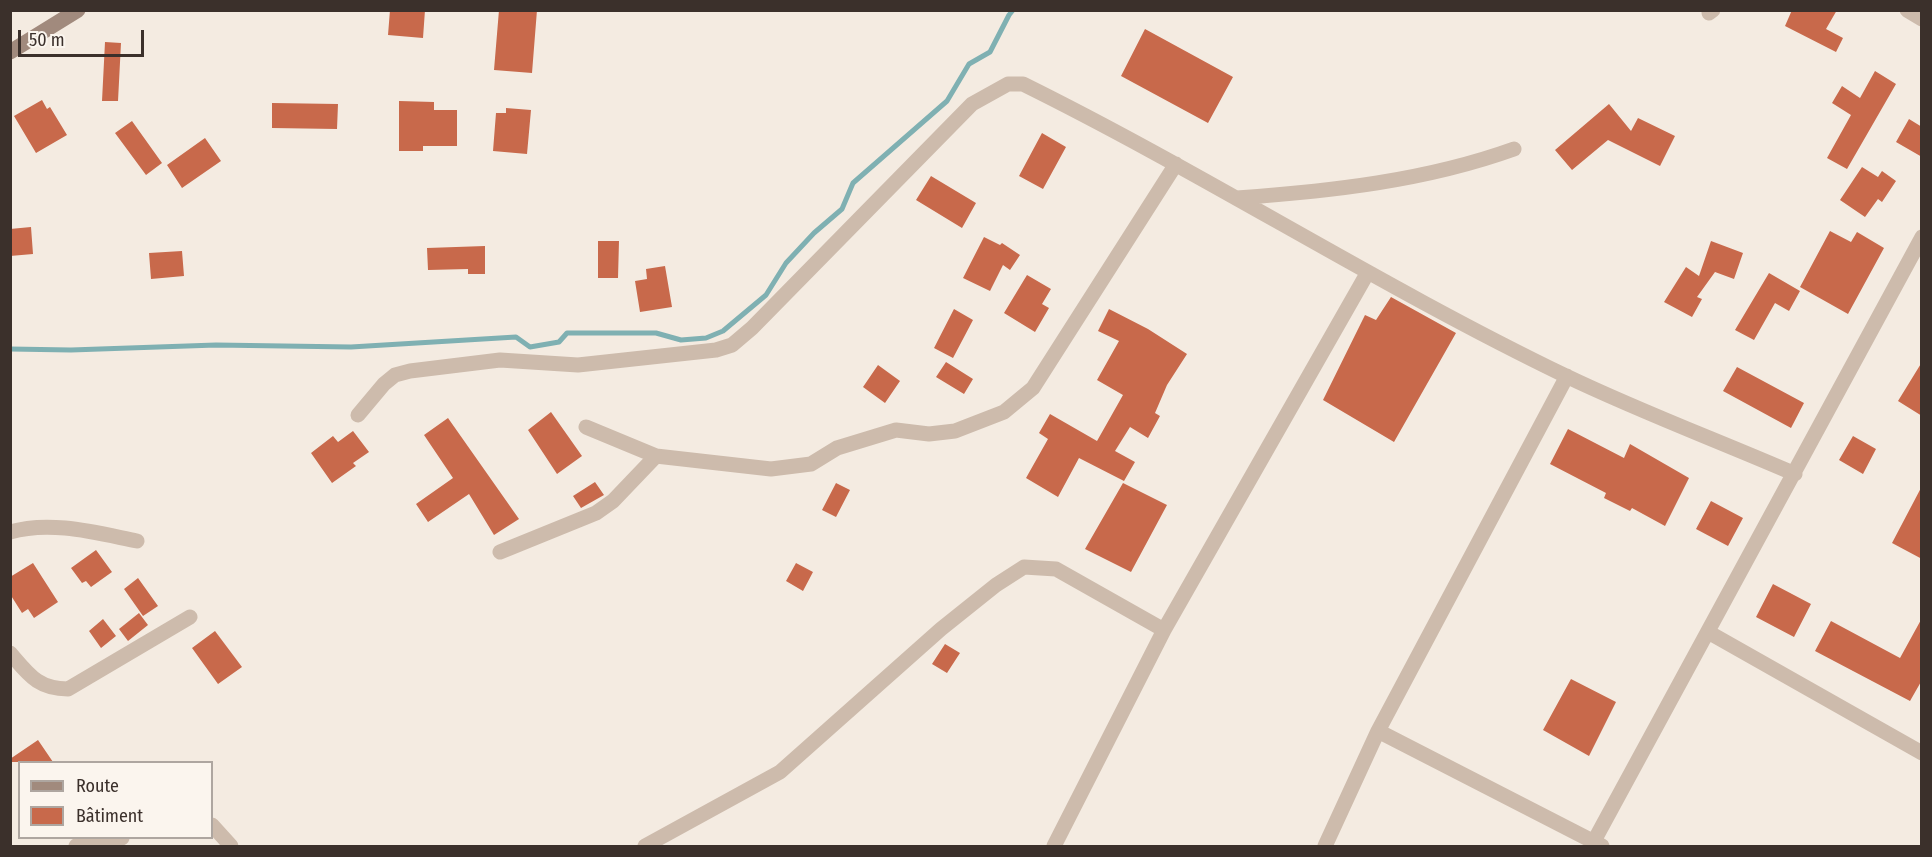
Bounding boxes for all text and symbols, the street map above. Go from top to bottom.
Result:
scale bar [21,18,147,56]
text: 50 m [29,29,65,51]
legend [18,761,213,839]
text: Route [76,775,119,797]
text: Bâtiment [76,805,143,827]

